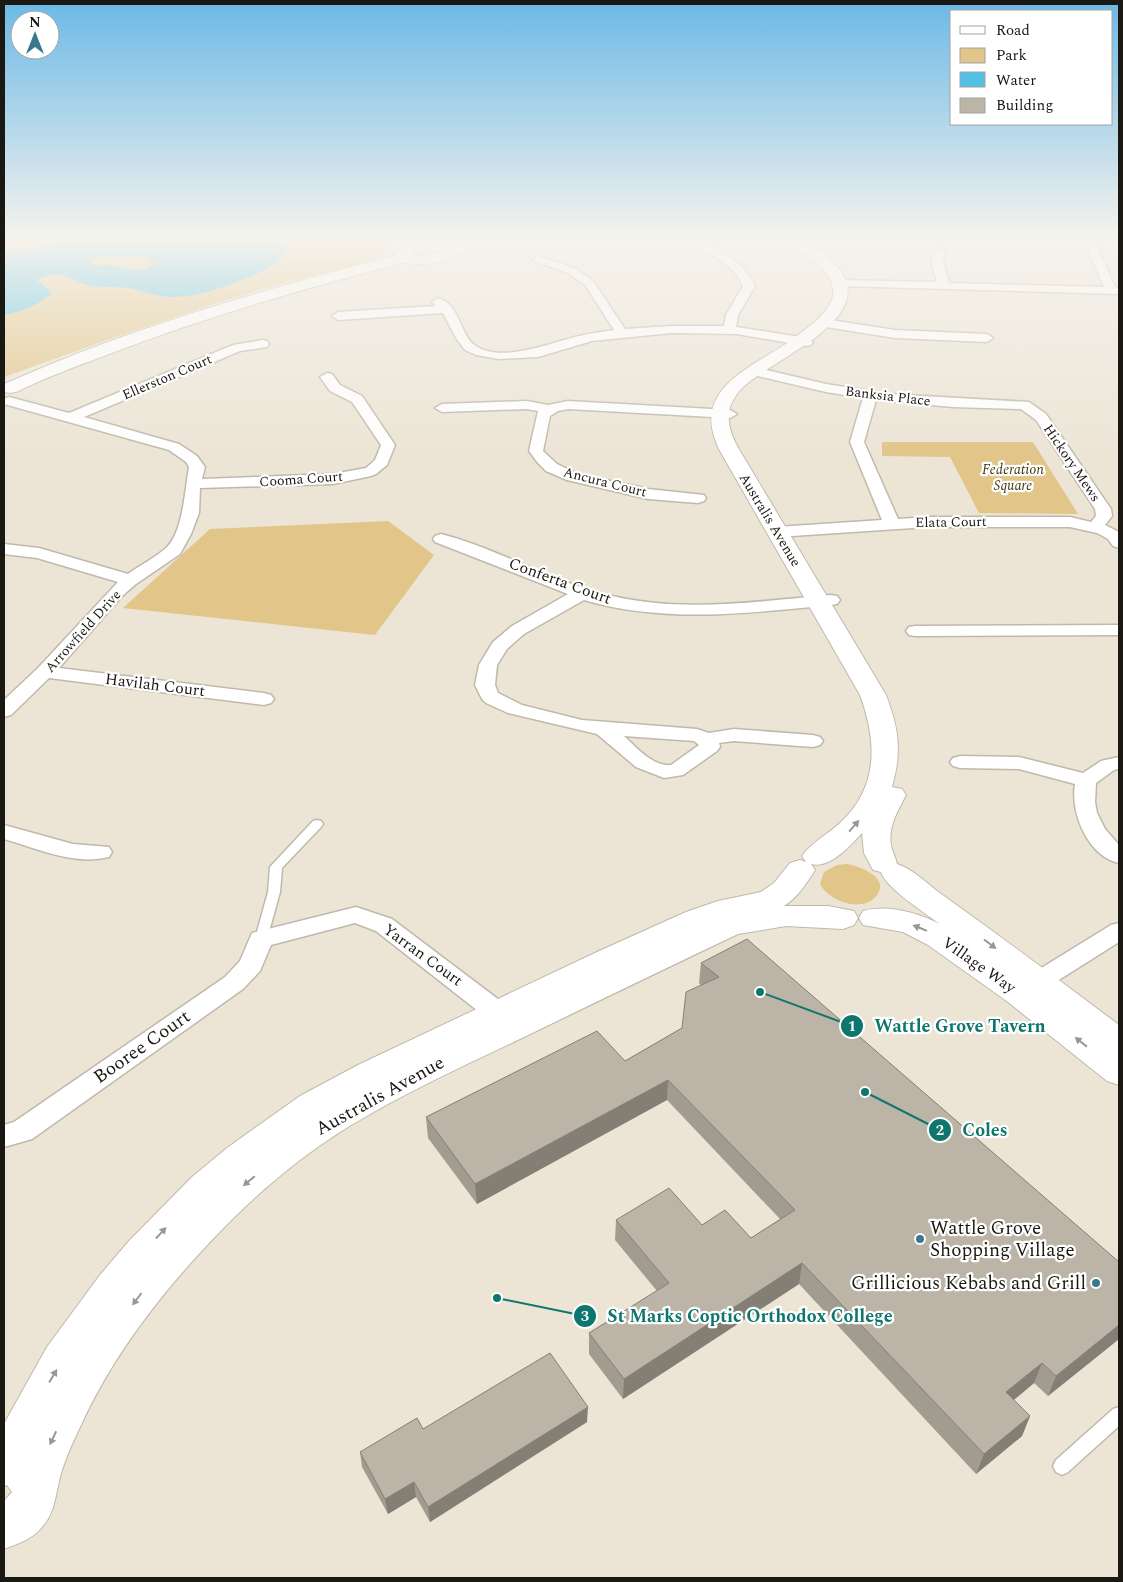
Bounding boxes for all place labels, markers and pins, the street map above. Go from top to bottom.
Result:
callout: Wattle Grove Tavern [839,1009,1055,1042]
callout: Coles [927,1114,1018,1147]
place label: Wattle Grove Shopping Village [930,1214,1075,1265]
marker: Wattle Grove Shopping Village [914,1233,926,1245]
place label: Grillicious Kebabs and Grill [851,1269,1086,1298]
marker: Grillicious Kebabs and Grill [1090,1277,1102,1289]
callout: St Marks Coptic Orthodox College [572,1300,903,1333]

